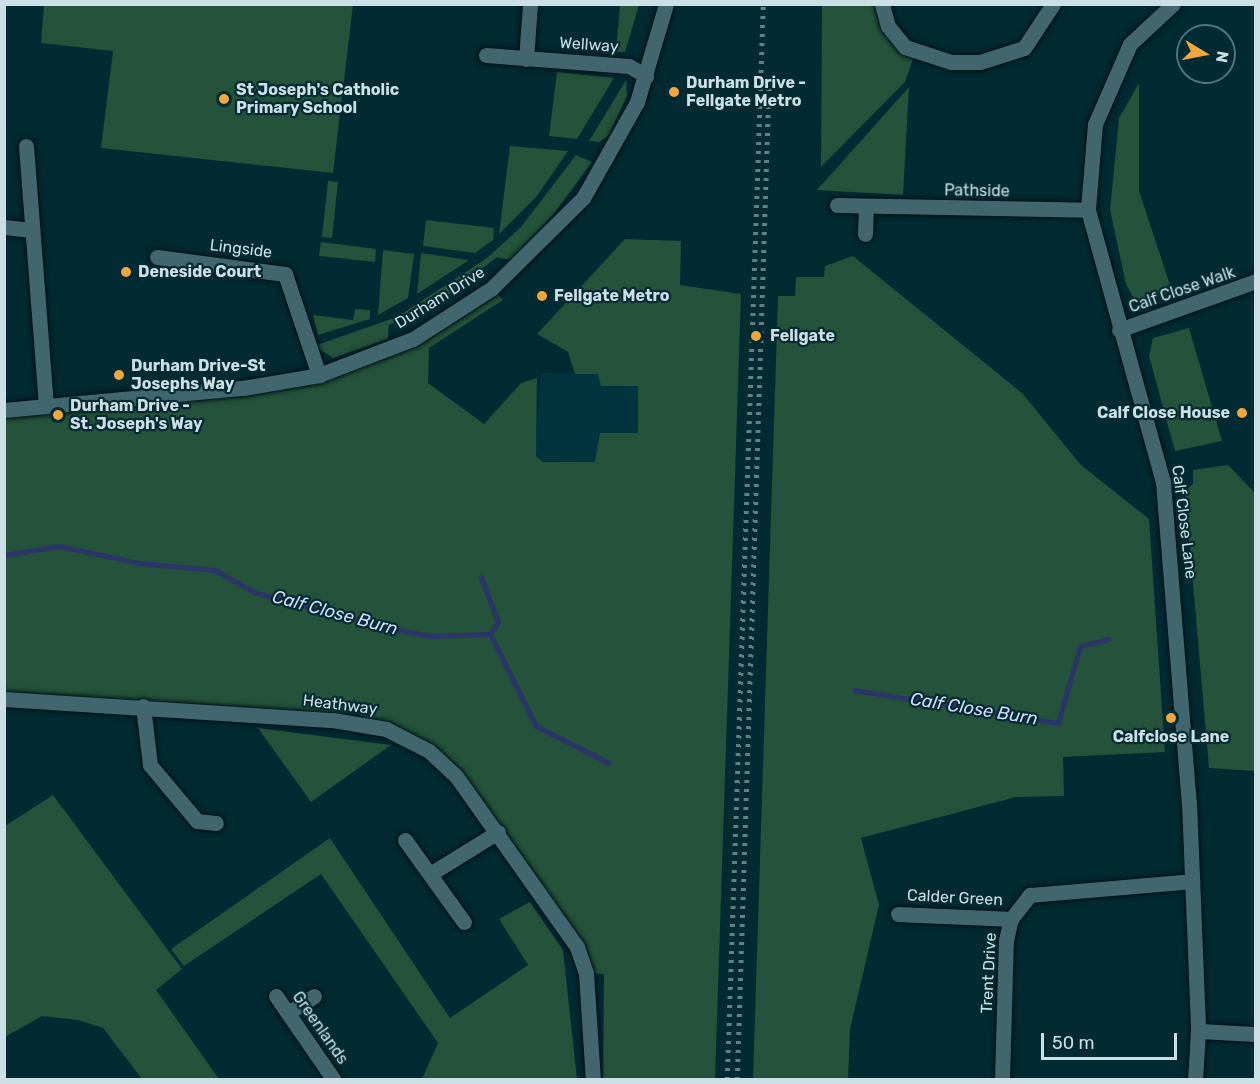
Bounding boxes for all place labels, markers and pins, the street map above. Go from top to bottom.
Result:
place label: Durham Drive - Fellgate Metro [686,73,806,111]
place label: St Joseph's Catholic Primary School [236,80,399,118]
marker: Durham Drive - Fellgate Metro [667,85,681,99]
marker: St Joseph's Catholic Primary School [217,92,231,106]
place label: Deneside Court [138,262,261,282]
marker: Deneside Court [119,265,133,279]
place label: Fellgate Metro [554,286,669,306]
marker: Fellgate Metro [535,289,549,303]
place label: Fellgate [770,326,835,346]
marker: Fellgate [747,327,765,345]
place label: Durham Drive-St Josephs Way [131,356,265,394]
marker: Durham Drive-St Josephs Way [112,368,126,382]
place label: Durham Drive - St. Joseph's Way [70,396,203,434]
place label: Calf Close House [1097,403,1230,423]
marker: Calf Close House [1235,406,1249,420]
marker: Durham Drive - St. Joseph's Way [51,408,65,422]
marker: Calfclose Lane [1164,711,1178,725]
place label: Calfclose Lane [1113,727,1229,747]

